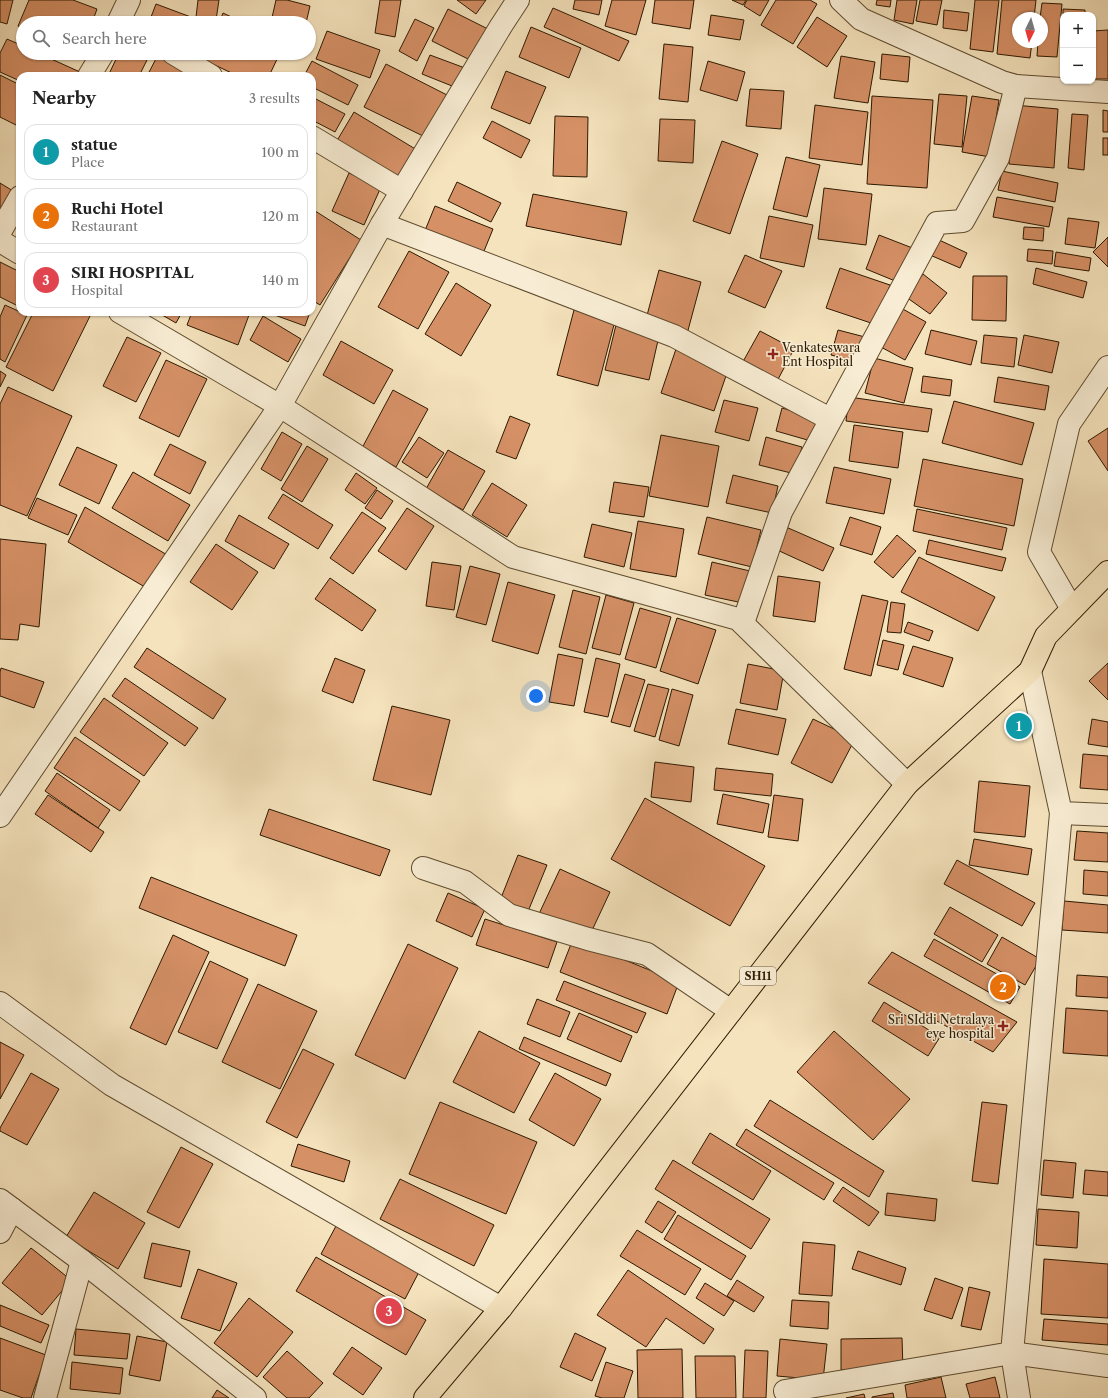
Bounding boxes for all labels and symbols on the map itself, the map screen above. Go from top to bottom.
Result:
north arrow [1012,12,1048,48]
place label: Venkateswara Ent Hospital [781,340,861,369]
marker: Venkateswara Ent Hospital [767,348,779,360]
your location [526,686,546,706]
pin: 1 [1006,711,1032,741]
road number: SH11 [740,967,776,985]
pin: 2 [990,972,1016,1002]
place label: Sri SIddi Netralaya eye hospital [888,1012,995,1041]
marker: Sri SIddi Netralaya eye hospital [997,1020,1009,1032]
pin: 3 [376,1296,402,1326]

